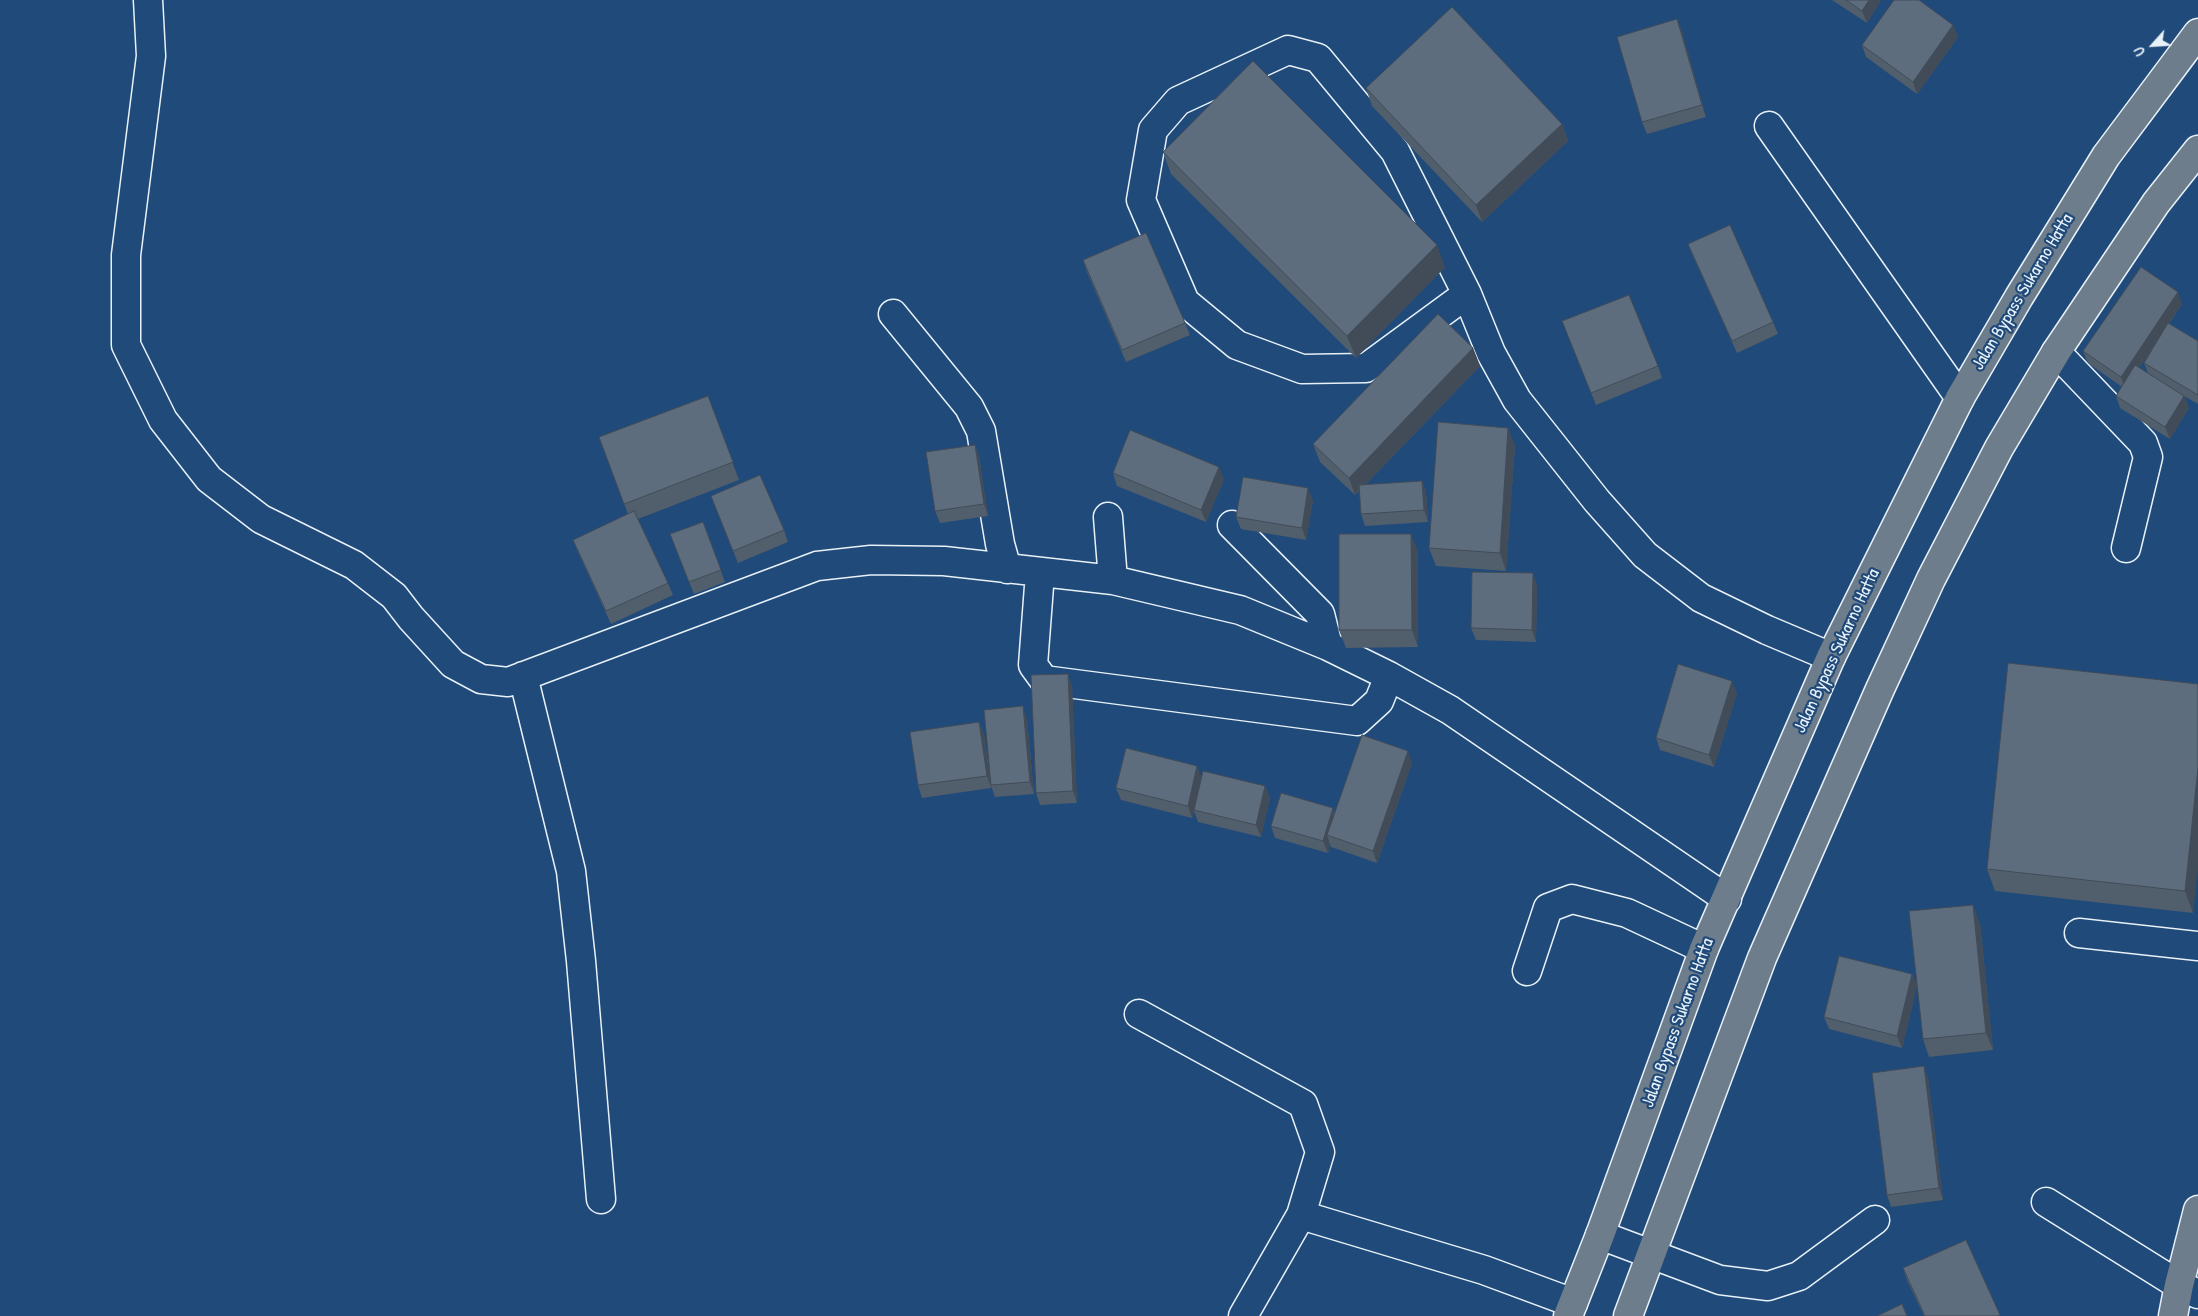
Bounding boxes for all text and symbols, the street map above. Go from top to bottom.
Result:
north arrow [2128,20,2178,70]
text: U [2129,44,2149,59]
street label: Jalan Bypass Sukarno Hatta [1968,210,2078,374]
street label: Jalan Bypass Sukarno Hatta [1789,565,1885,737]
street label: Jalan Bypass Sukarno Hatta [1637,935,1719,1111]

